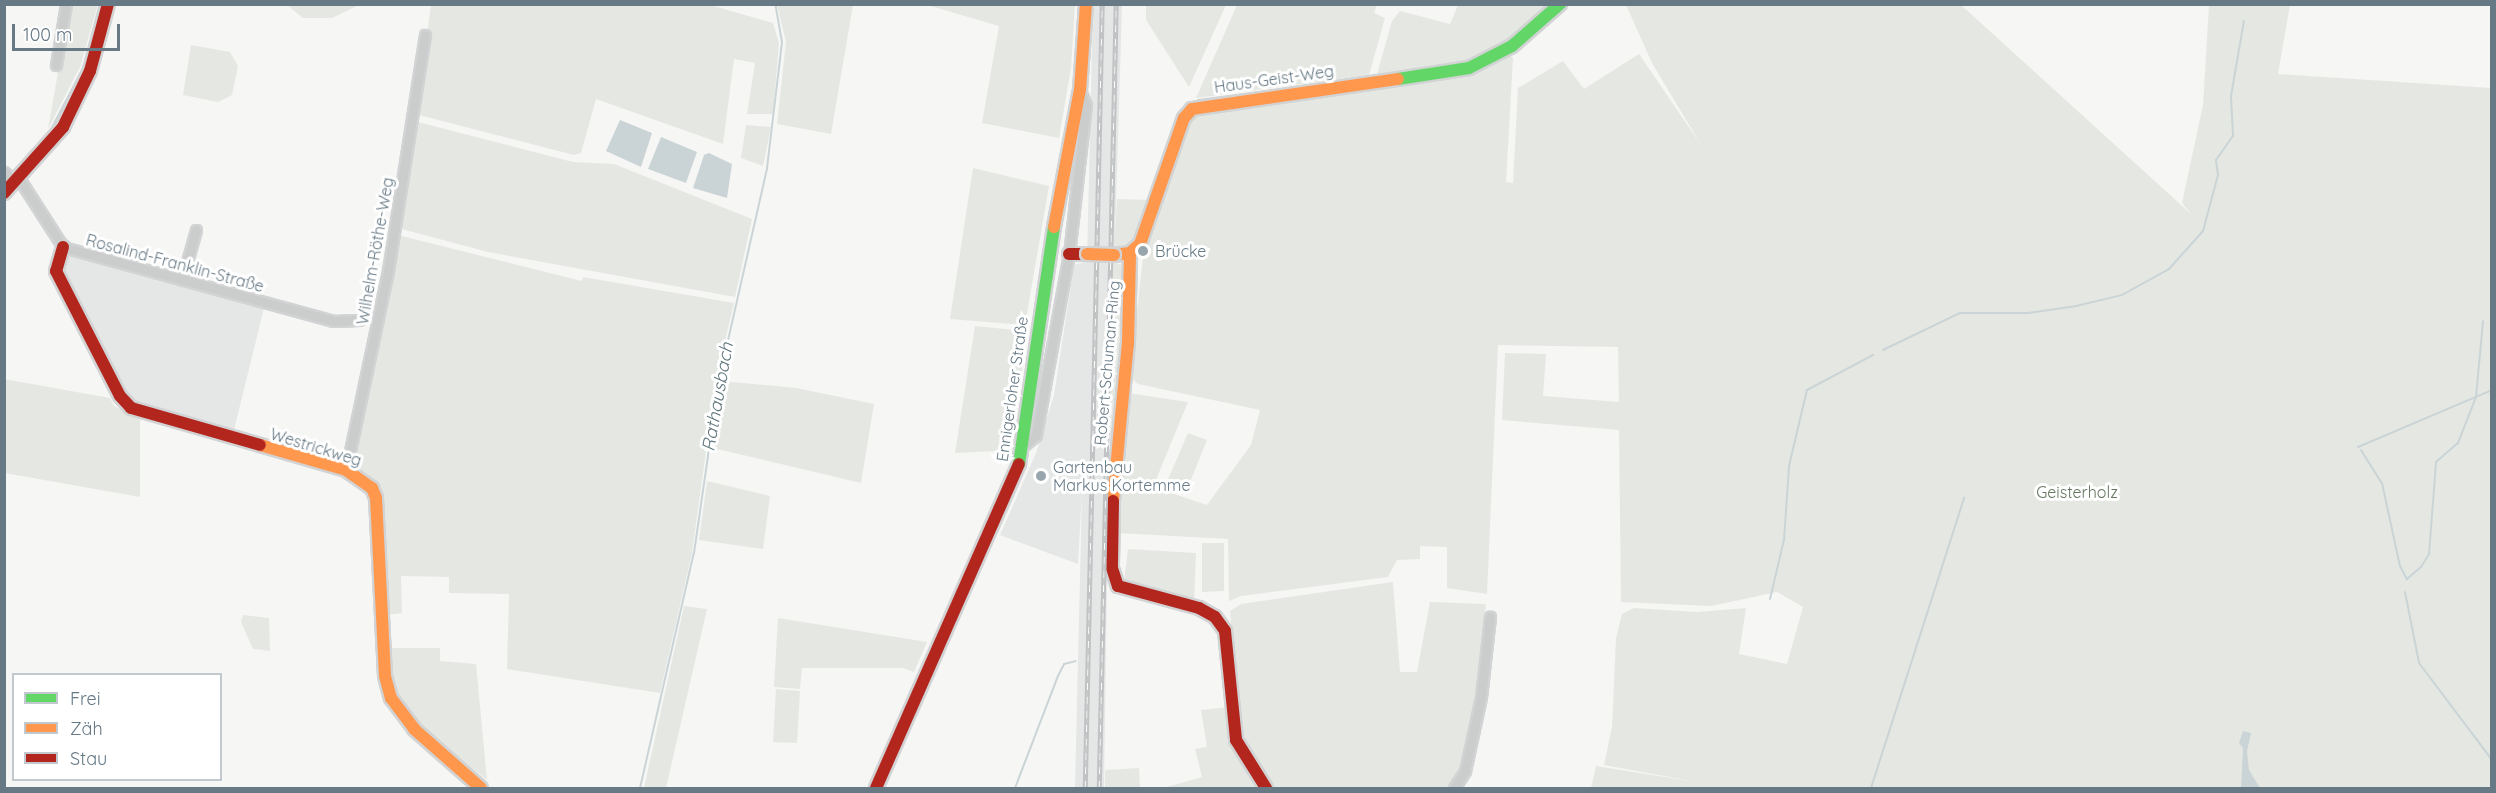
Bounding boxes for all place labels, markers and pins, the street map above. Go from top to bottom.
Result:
place label: Brücke [1155,241,1206,261]
marker: Brücke [1136,244,1150,258]
place label: Gartenbau Markus Kortemme [1053,457,1190,495]
marker: Gartenbau Markus Kortemme [1034,469,1048,483]

